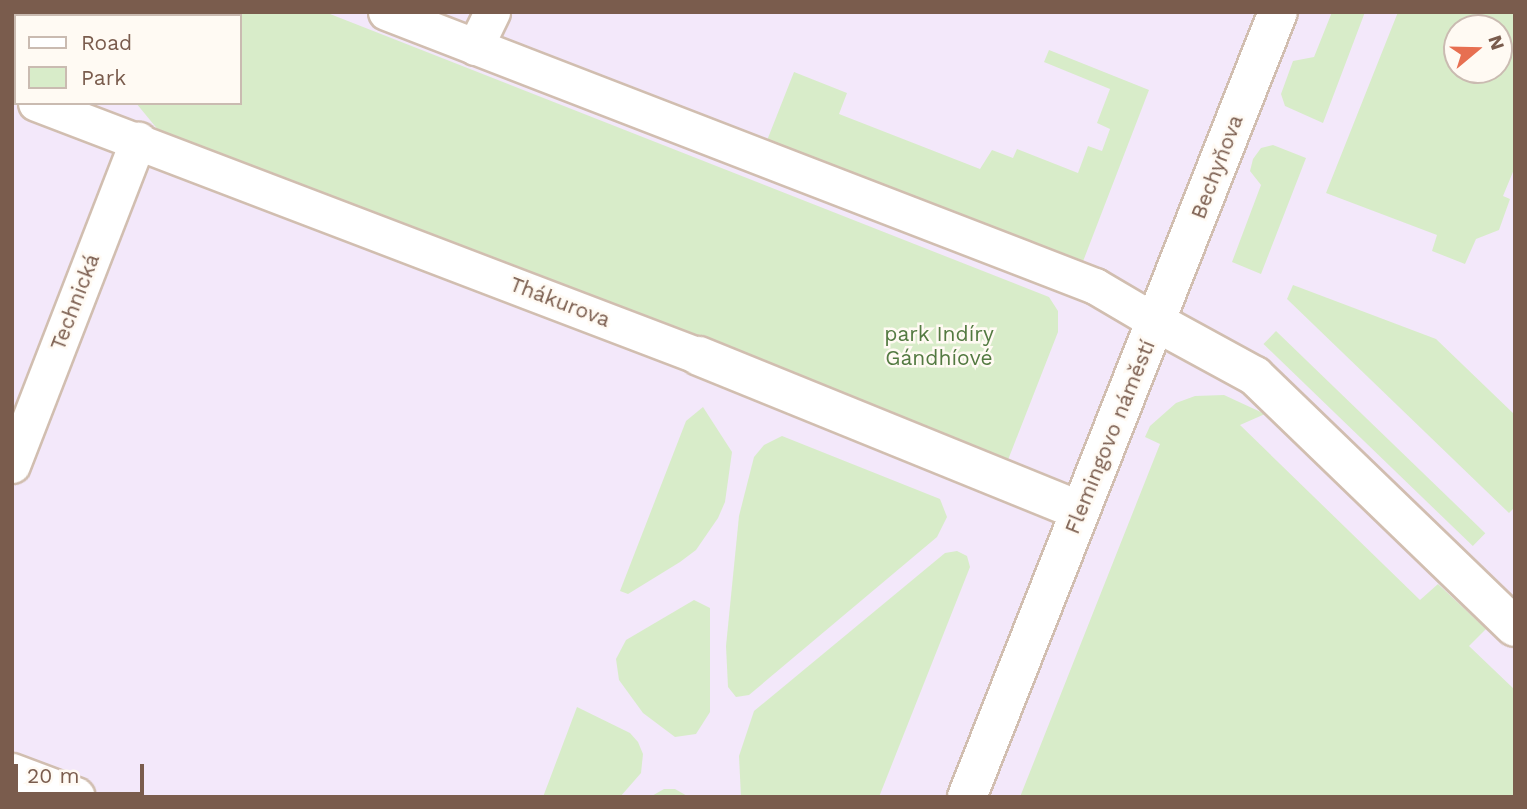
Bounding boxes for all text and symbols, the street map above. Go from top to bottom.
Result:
legend [14,14,242,105]
north arrow [1443,14,1513,84]
text: Road [81,30,132,55]
text: N [1483,32,1510,53]
text: Park [81,65,126,90]
street label: Bechyňova [1186,111,1248,223]
street label: Technická [45,250,105,354]
street label: Thákurova [506,271,614,333]
park label: park Indíry Gándhíové [884,321,994,371]
street label: Flemingovo náměstí [1060,336,1160,538]
scale bar [18,750,147,794]
text: 20 m [27,763,79,788]

